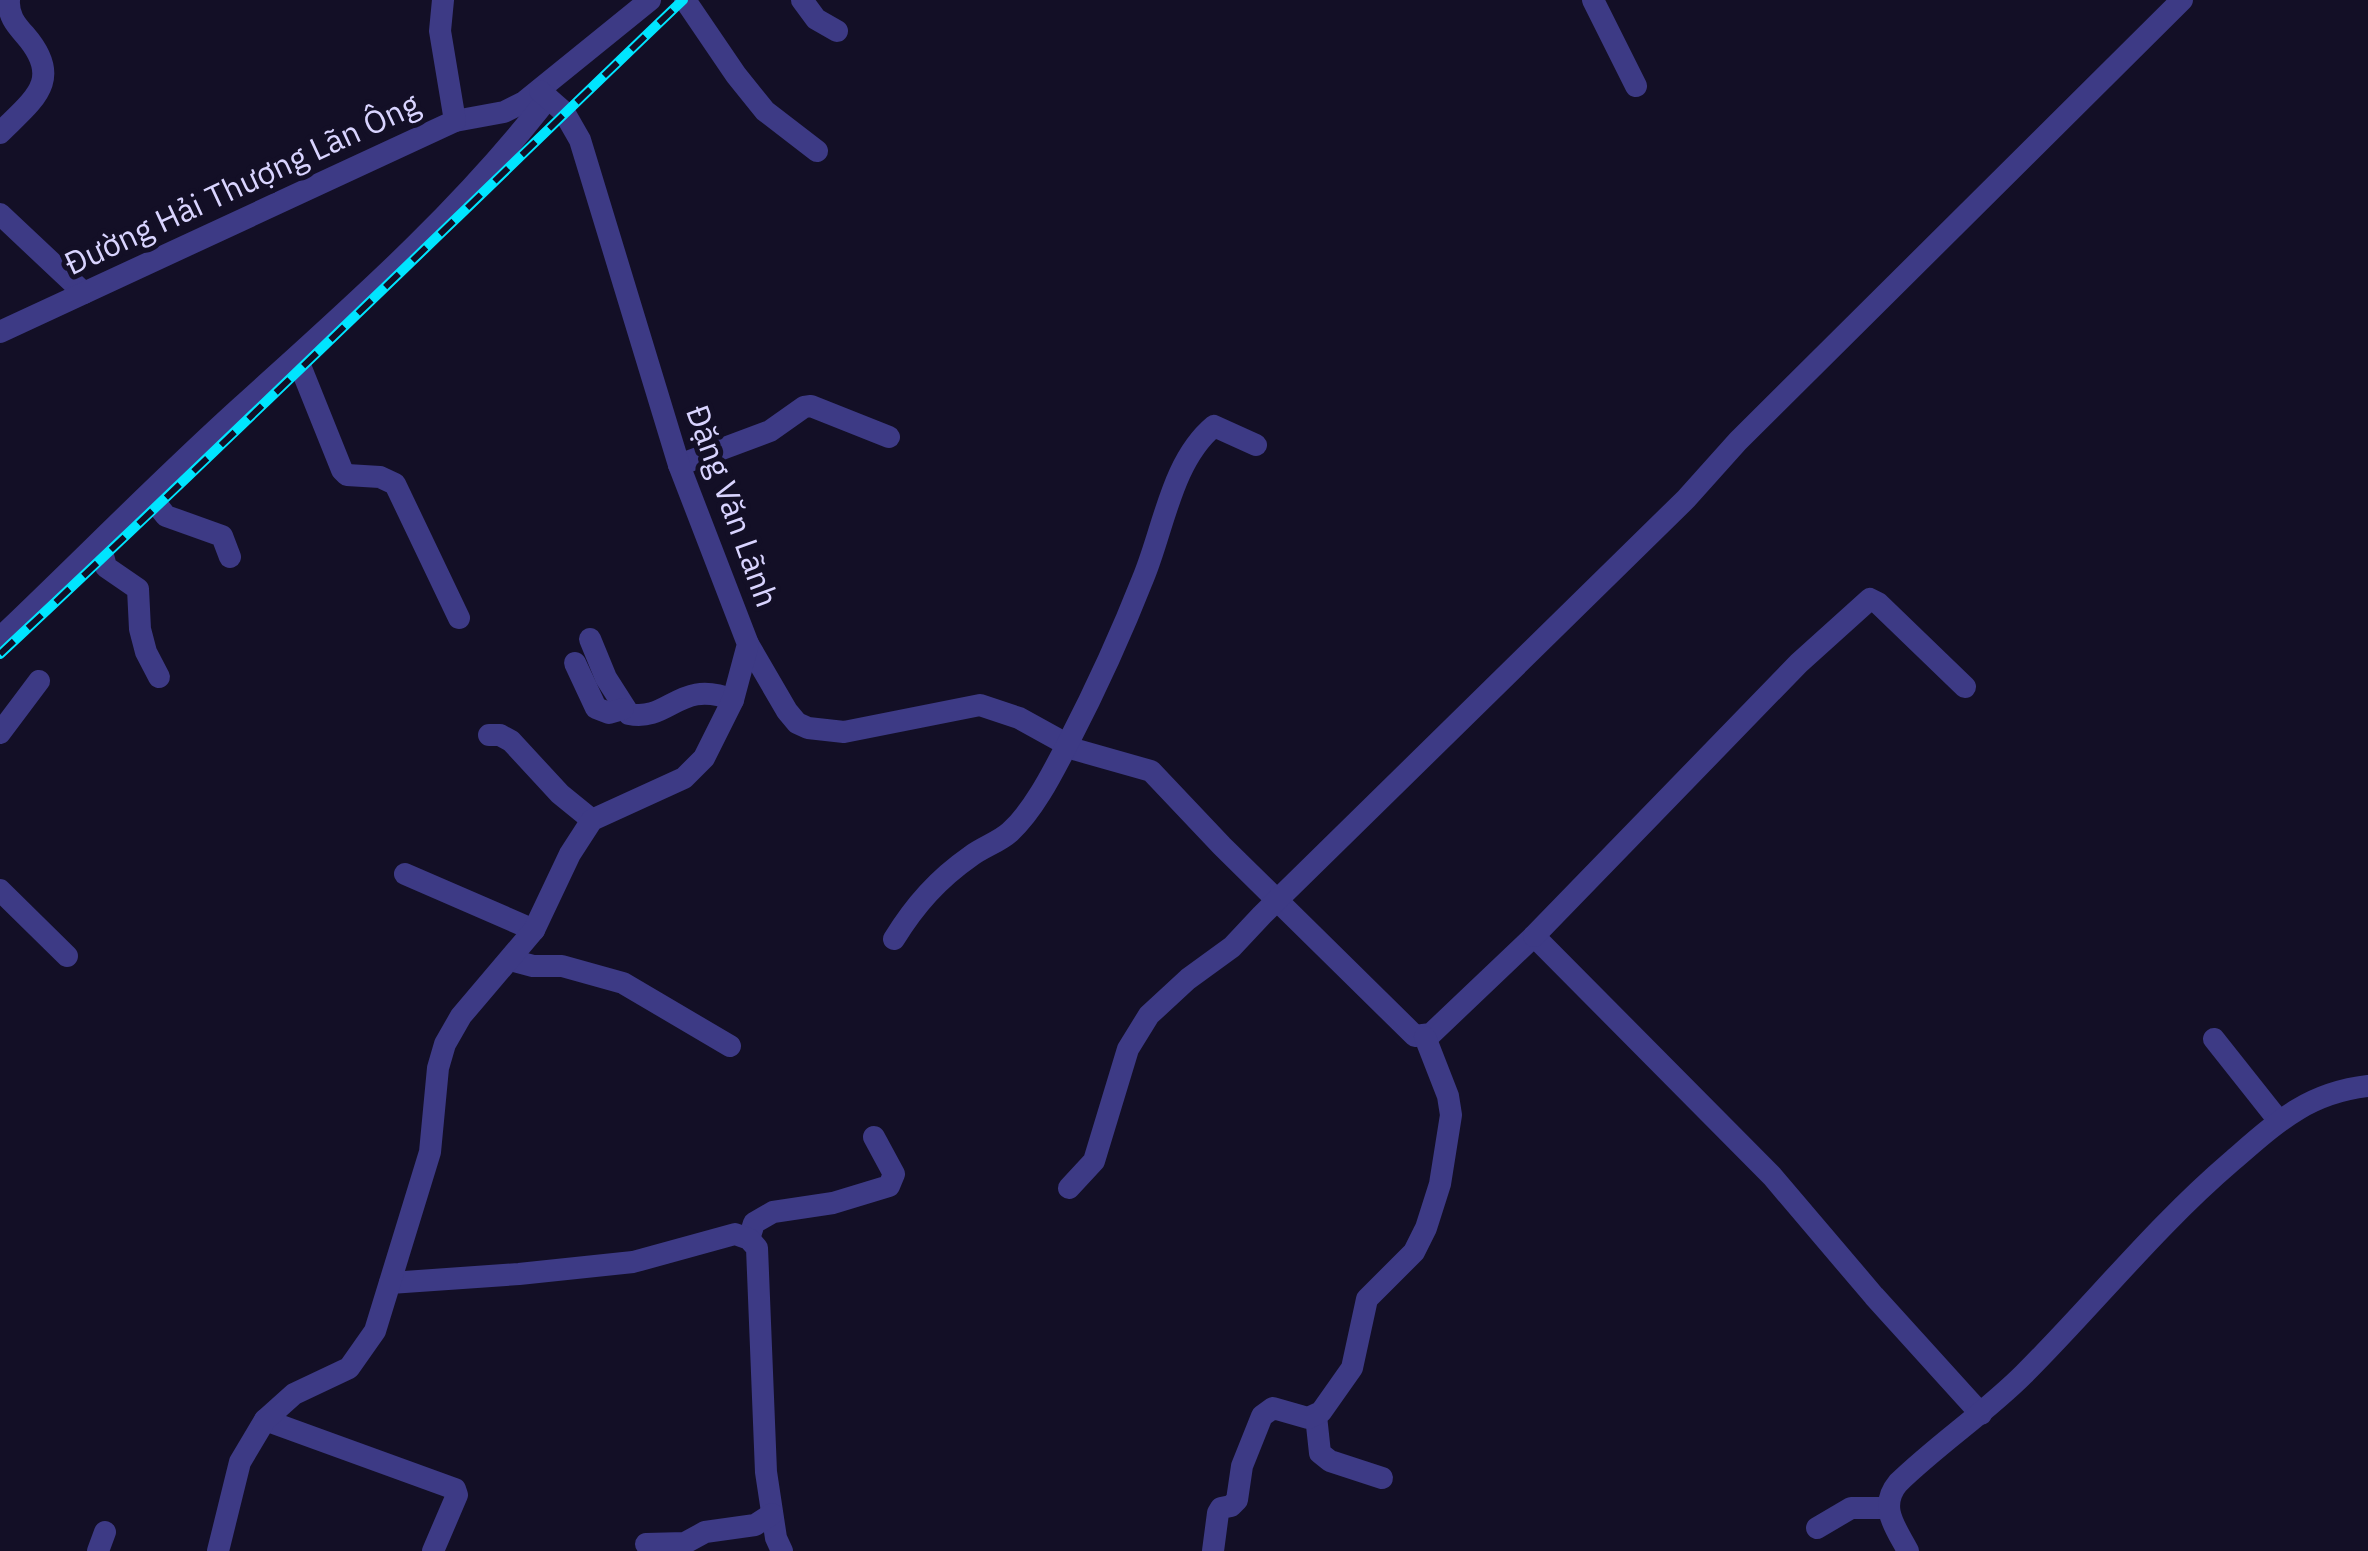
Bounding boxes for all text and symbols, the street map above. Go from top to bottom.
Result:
street label: Đường Hải Thượng Lãn Ông [57,82,426,284]
street label: Đặng Văn Lãnh [677,399,789,612]

